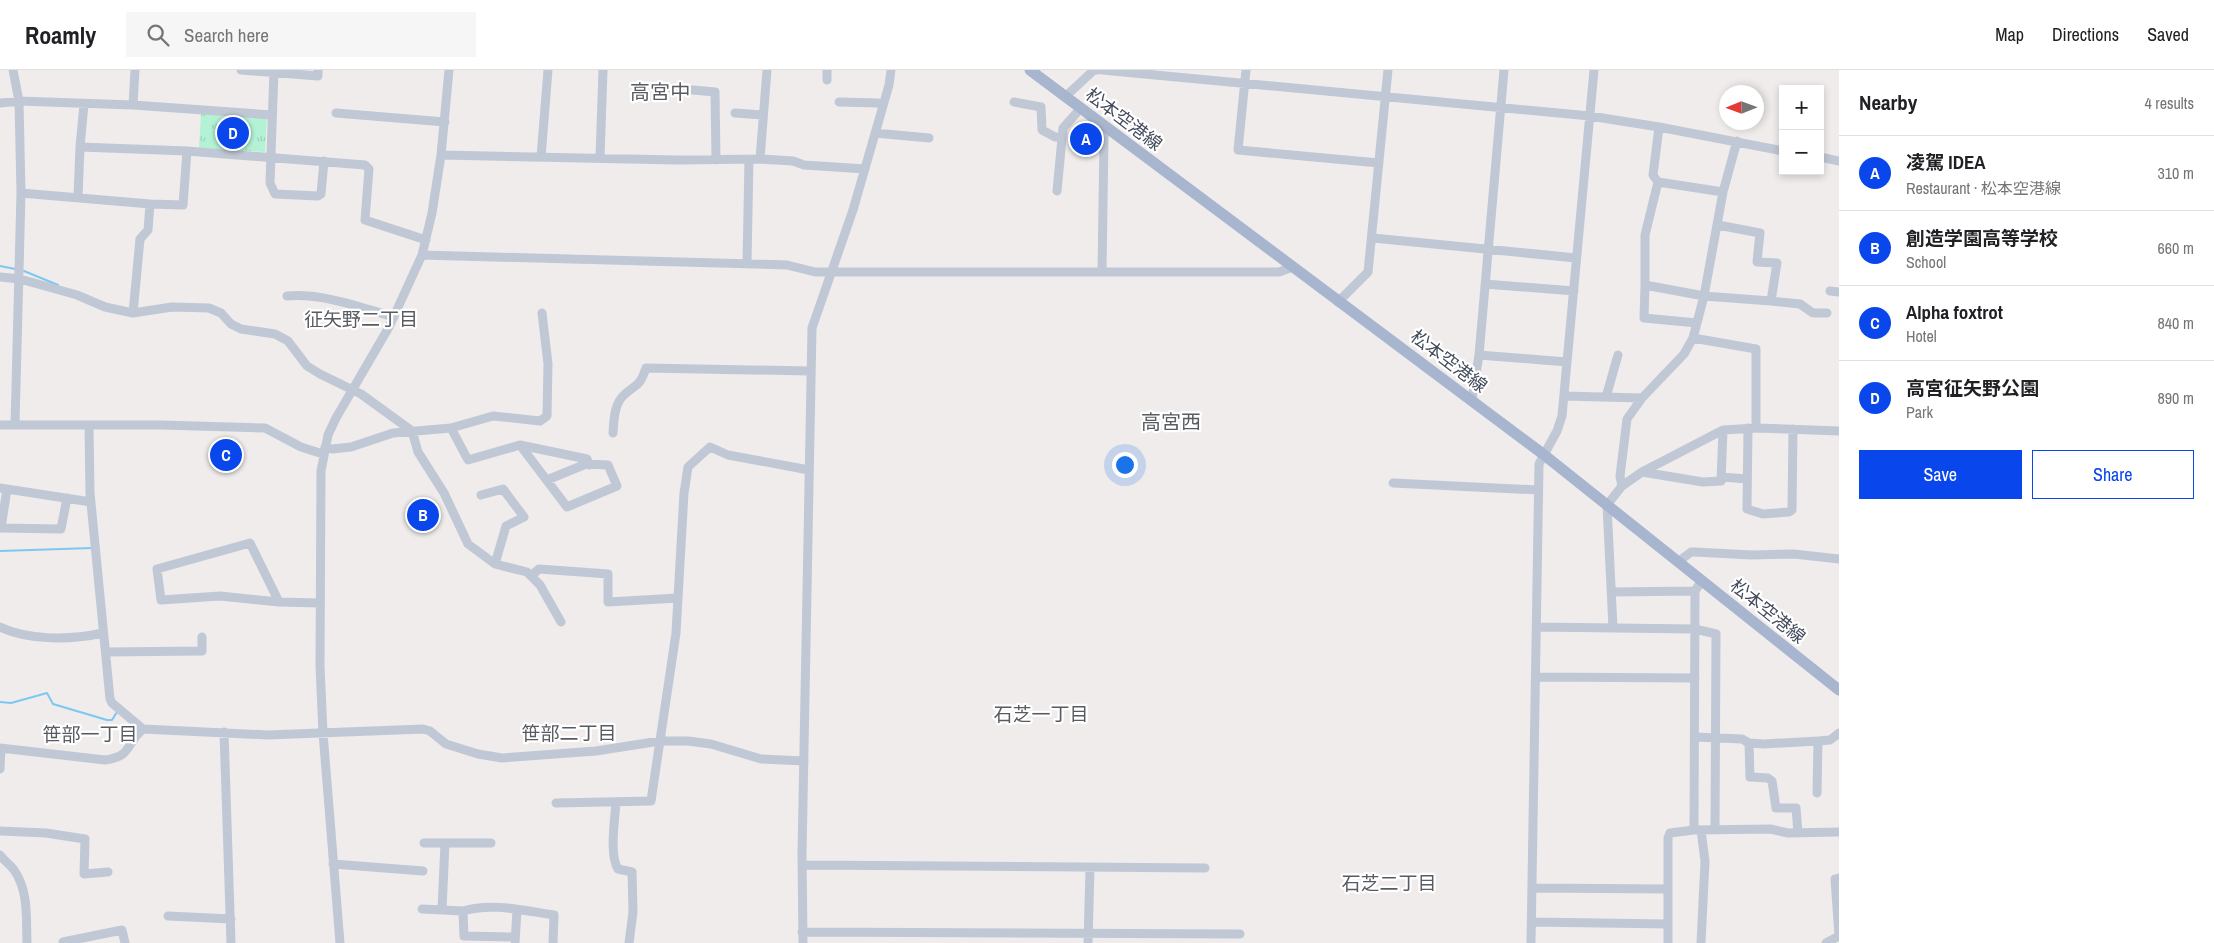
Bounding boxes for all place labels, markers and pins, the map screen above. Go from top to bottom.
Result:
pin: D [217,114,249,152]
pin: A [1070,120,1102,158]
pin: C [210,436,242,474]
pin: B [407,496,439,534]

